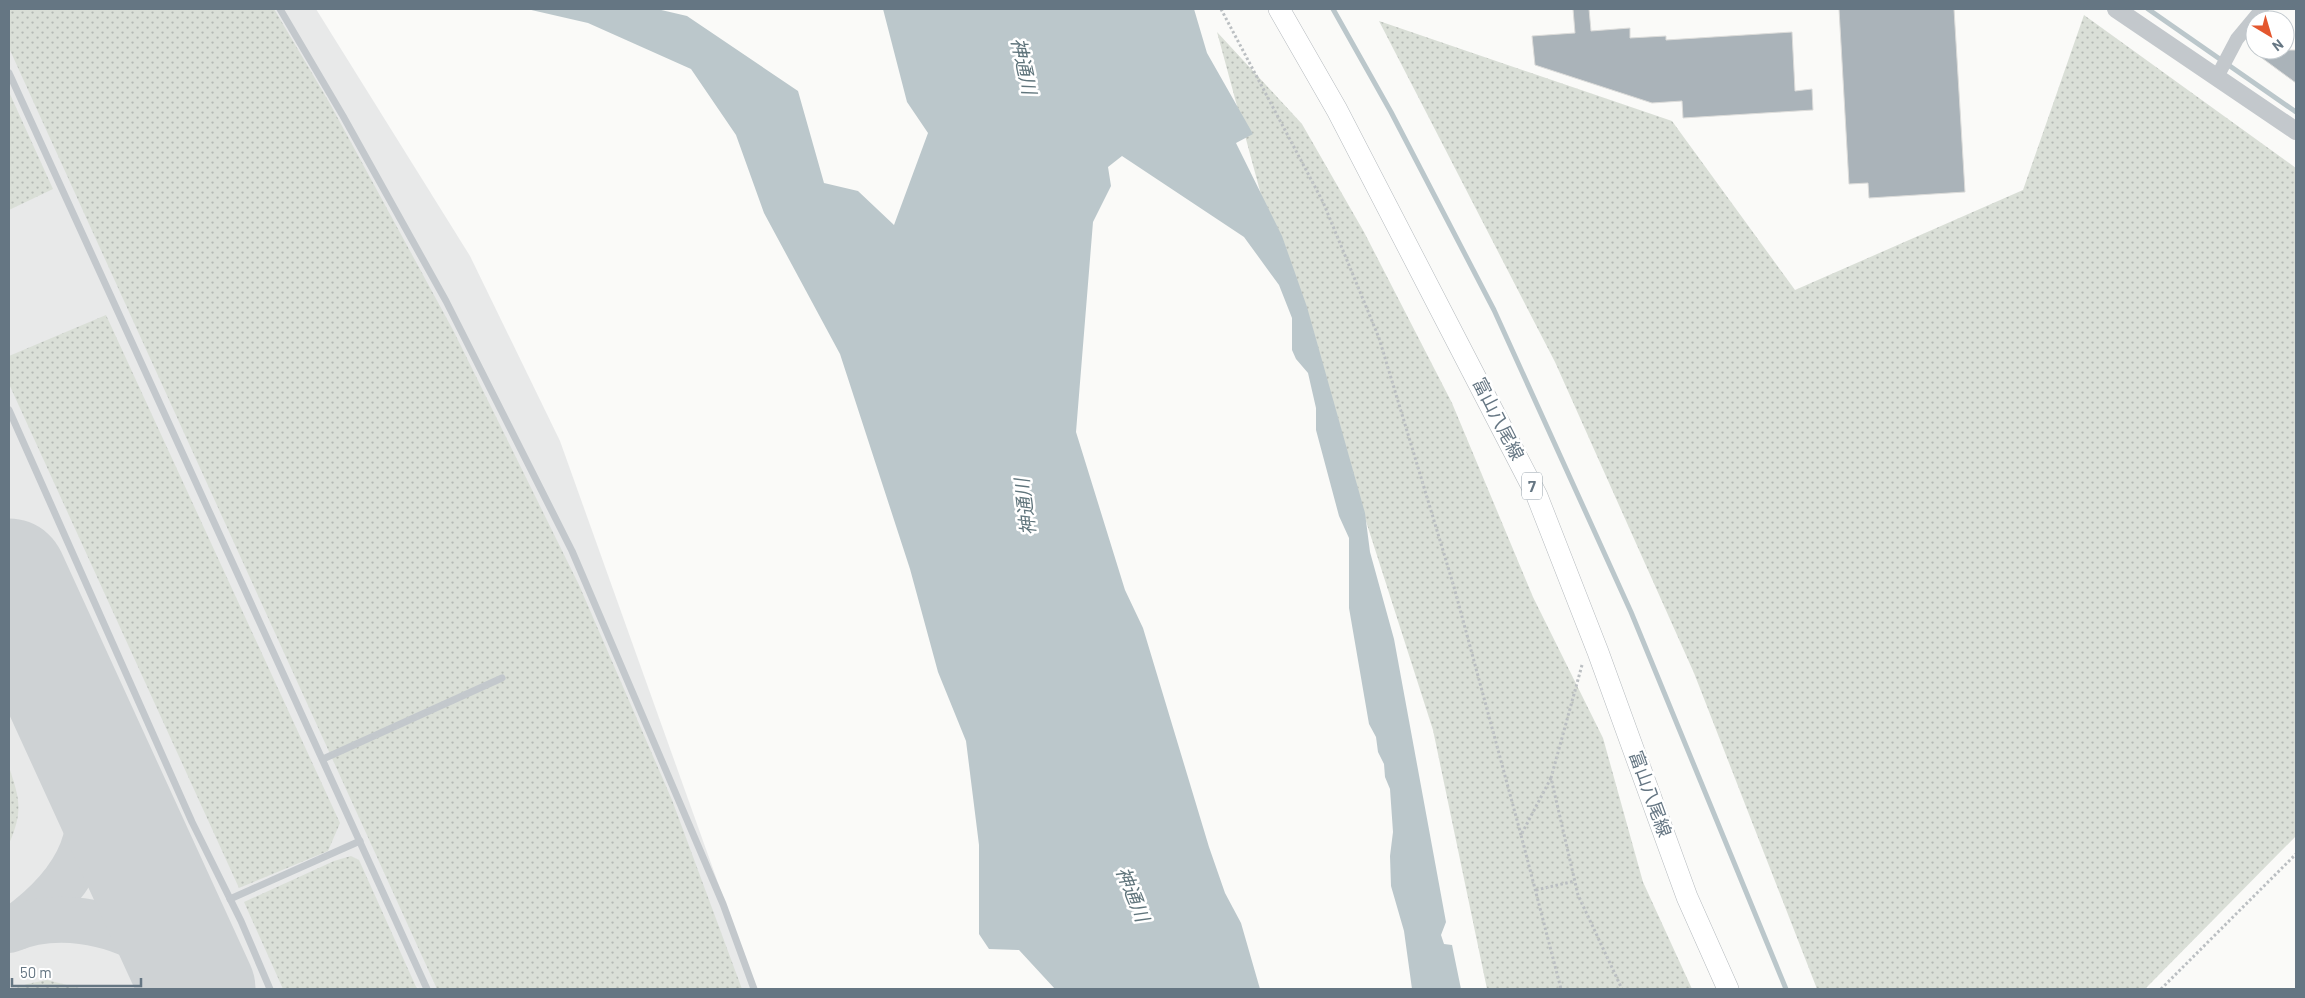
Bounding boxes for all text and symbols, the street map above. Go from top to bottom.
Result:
north arrow [2245,10,2295,60]
water label: 神通川 [1007,36,1042,98]
text: N [2269,36,2287,55]
street label: 富山八尾線 [1469,373,1529,464]
road number: 7 [1522,472,1542,500]
water label: 神通川 [1009,475,1039,537]
street label: 富山八尾線 [1625,748,1677,840]
water label: 神通川 [1112,863,1156,926]
scale bar [12,956,141,988]
text: 50 m [20,963,52,981]

